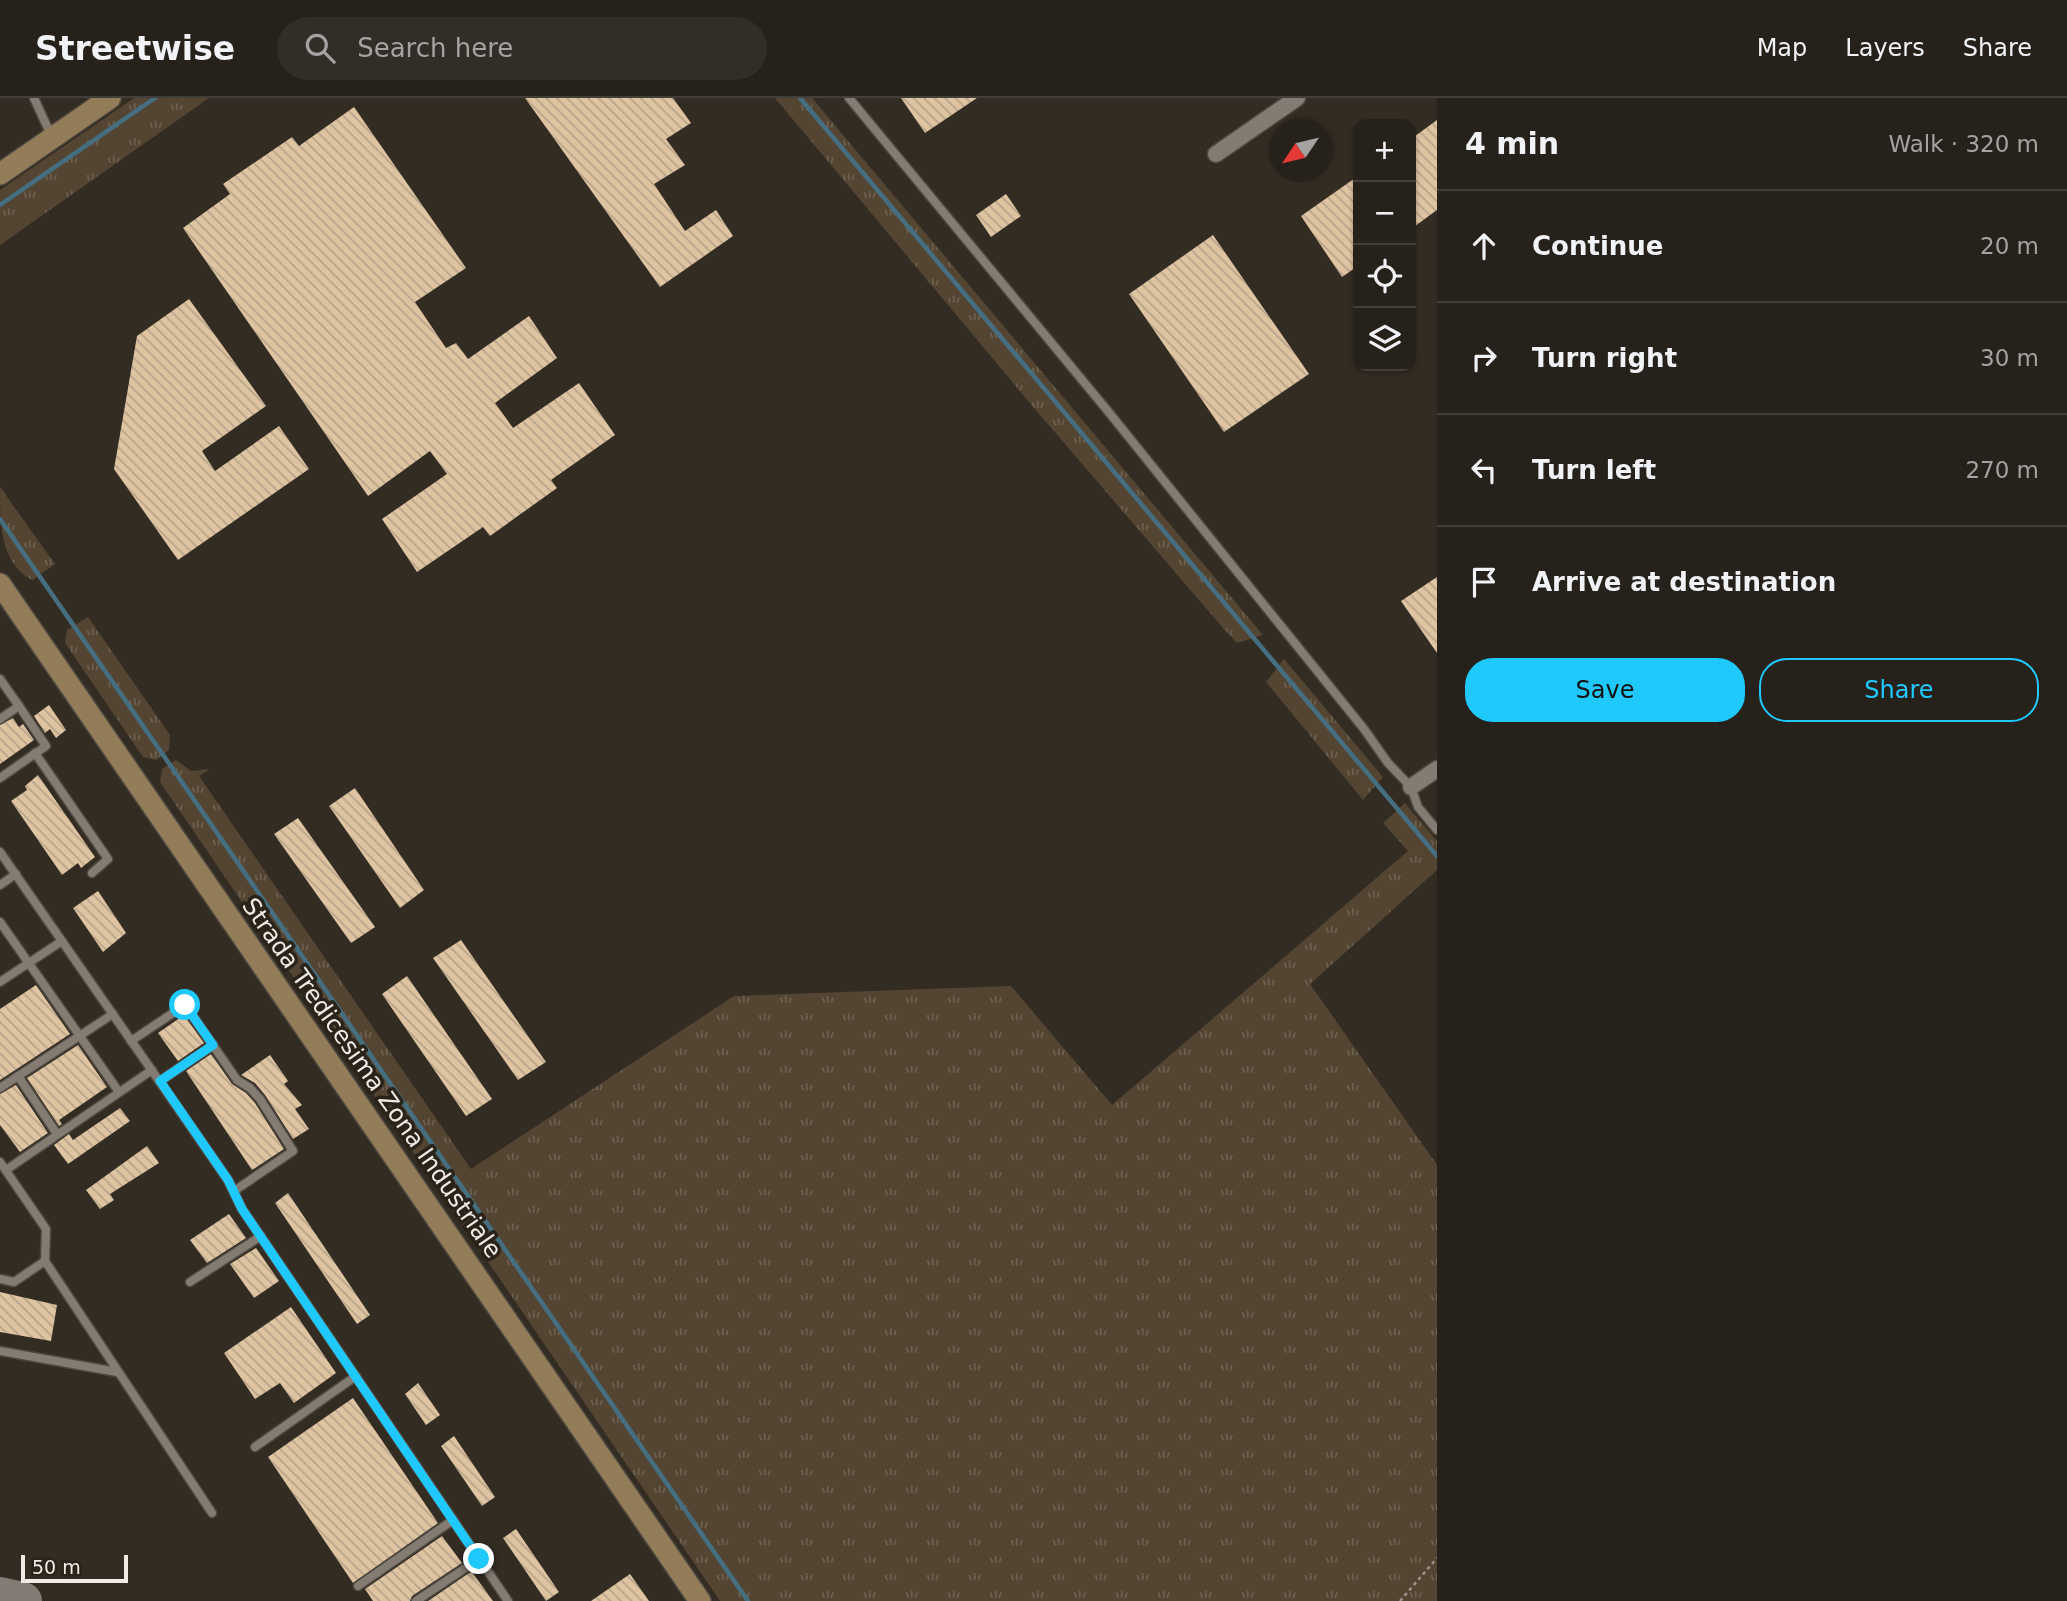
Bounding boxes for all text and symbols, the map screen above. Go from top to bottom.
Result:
search box [277,17,767,80]
text: Streetwise [35,29,235,68]
icon: search [301,29,339,67]
text: Search here [357,33,513,63]
text: Map [1757,34,1807,62]
text: Layers [1845,34,1925,62]
text: Share [1963,34,2032,62]
north arrow [1269,119,1332,182]
map controls [1353,119,1416,371]
button: + [1353,119,1416,182]
text: 4 min [1465,126,1559,161]
text: Walk · 320 m [1888,131,2039,157]
button: − [1353,182,1416,245]
icon: ahead [1465,227,1503,265]
text: Continue [1532,231,1663,261]
text: 20 m [1980,233,2039,259]
button: locate [1353,245,1416,308]
button: layers [1353,308,1416,371]
icon: right [1465,339,1503,377]
text: Turn right [1532,343,1677,373]
text: 30 m [1980,345,2039,371]
icon: left [1465,451,1503,489]
text: Turn left [1532,455,1656,485]
text: 270 m [1965,457,2039,483]
icon: arrive [1465,563,1503,601]
text: Arrive at destination [1532,567,1836,597]
button: Save [1465,658,1745,722]
button: Share [1759,658,2039,722]
street label: Strada Tredicesima Zona Industriale [236,893,508,1263]
route start [169,989,200,1020]
route end [463,1543,494,1574]
scale bar [21,1552,128,1584]
text: 50 m [32,1556,81,1578]

